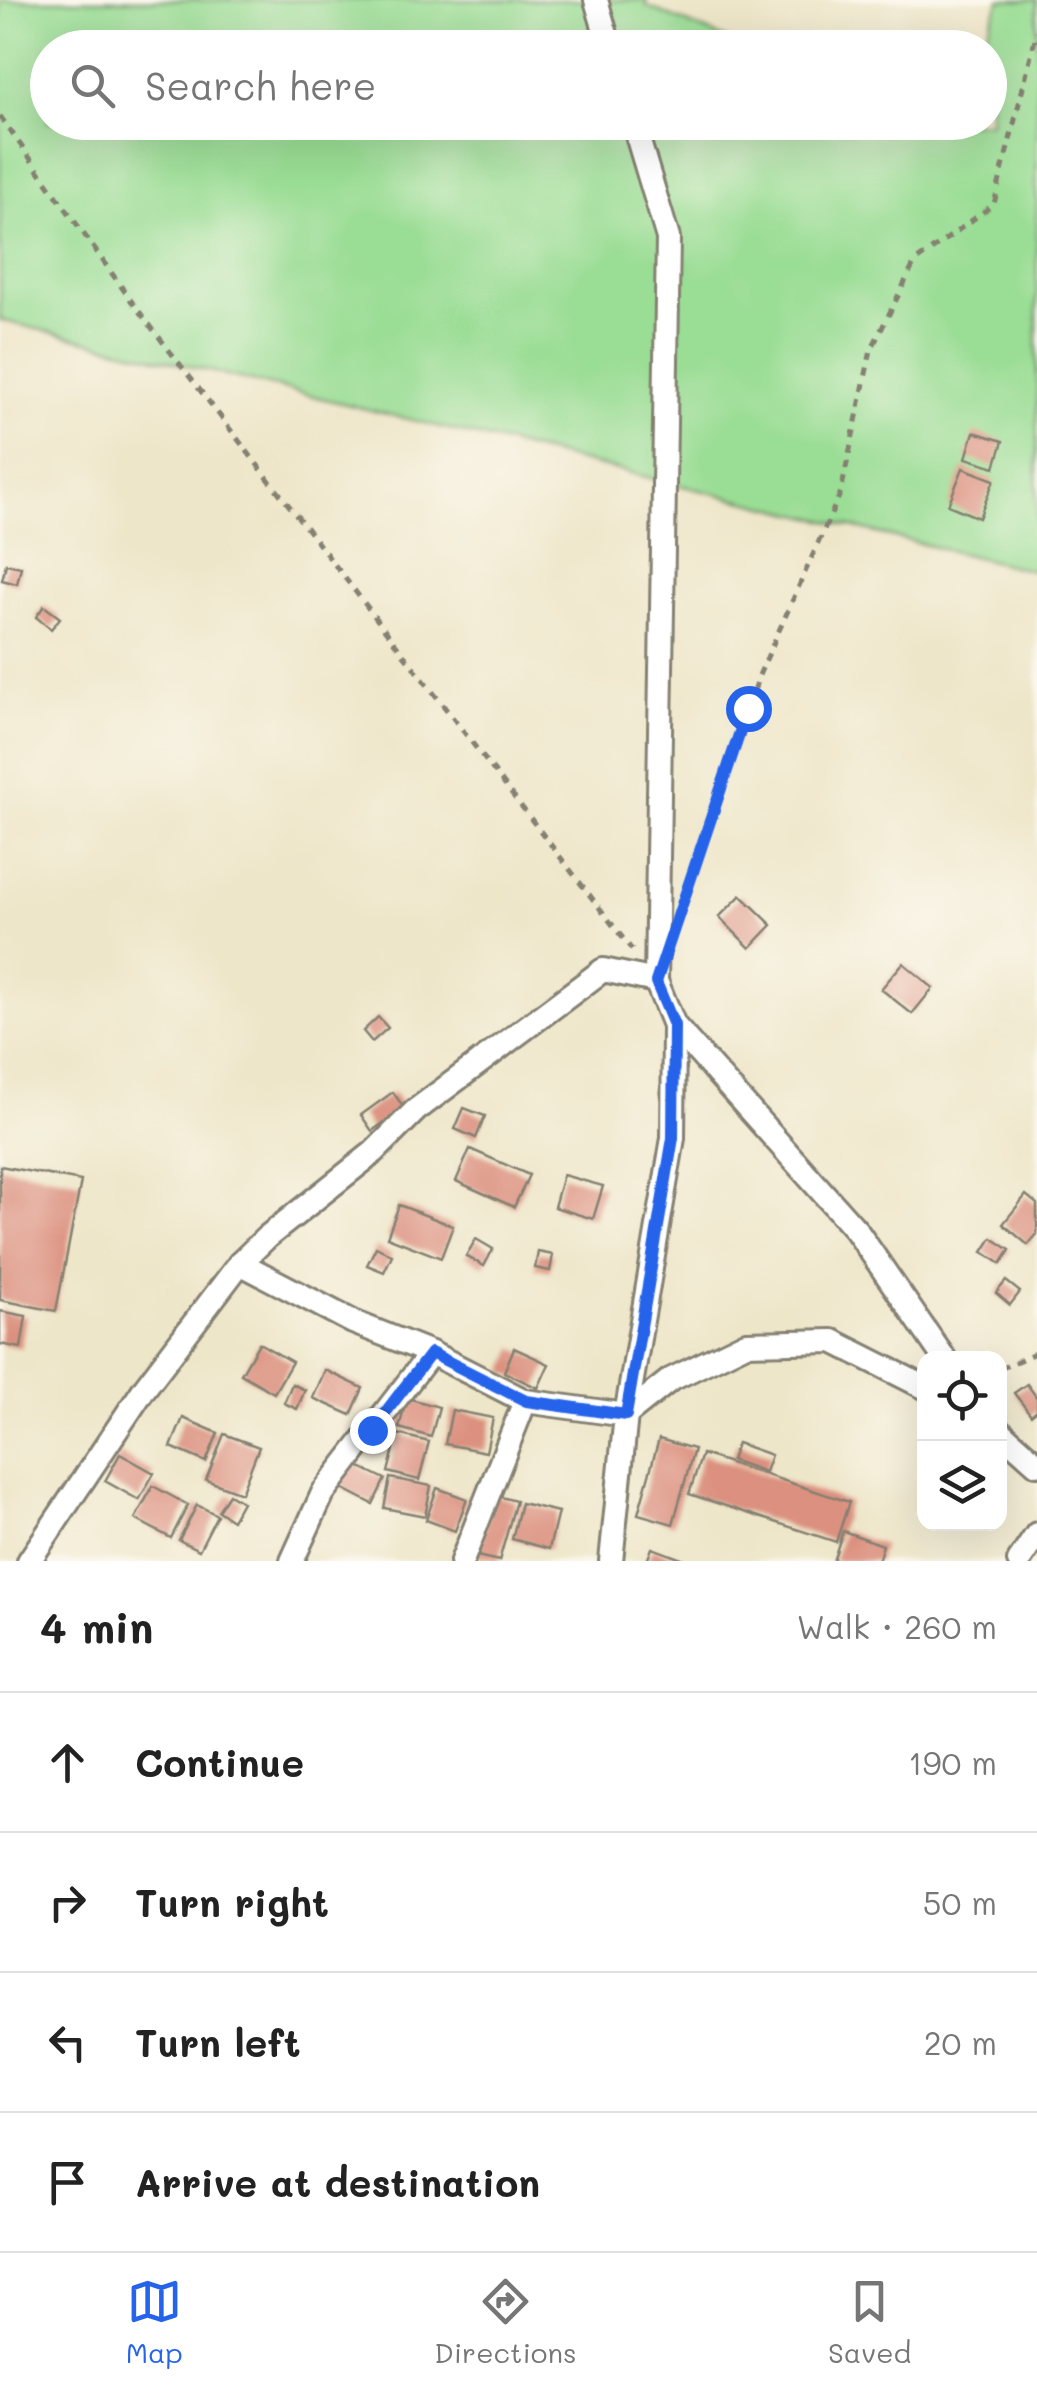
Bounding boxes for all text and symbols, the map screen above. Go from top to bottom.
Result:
search box [30,30,1007,140]
icon: search [65,58,120,113]
text: Search here [145,60,376,110]
route start [726,686,772,732]
map controls [917,1351,1007,1531]
button: locate [917,1351,1007,1441]
route end [350,1408,396,1454]
button: layers [917,1441,1007,1531]
text: 4 min [40,1599,153,1654]
text: Walk · 260 m [797,1605,997,1647]
icon: ahead [40,1735,95,1790]
text: Continue [135,1737,304,1787]
text: 190 m [908,1741,997,1783]
icon: right [40,1875,95,1930]
text: Turn right [135,1877,329,1927]
text: 50 m [923,1881,997,1923]
icon: left [40,2015,95,2070]
text: Turn left [135,2017,301,2067]
text: 20 m [924,2021,997,2063]
icon: arrive [40,2155,95,2210]
text: Arrive at destination [135,2157,540,2207]
tab: Map [126,2274,183,2370]
tab: Directions [434,2274,577,2370]
tab: Saved [828,2274,911,2370]

